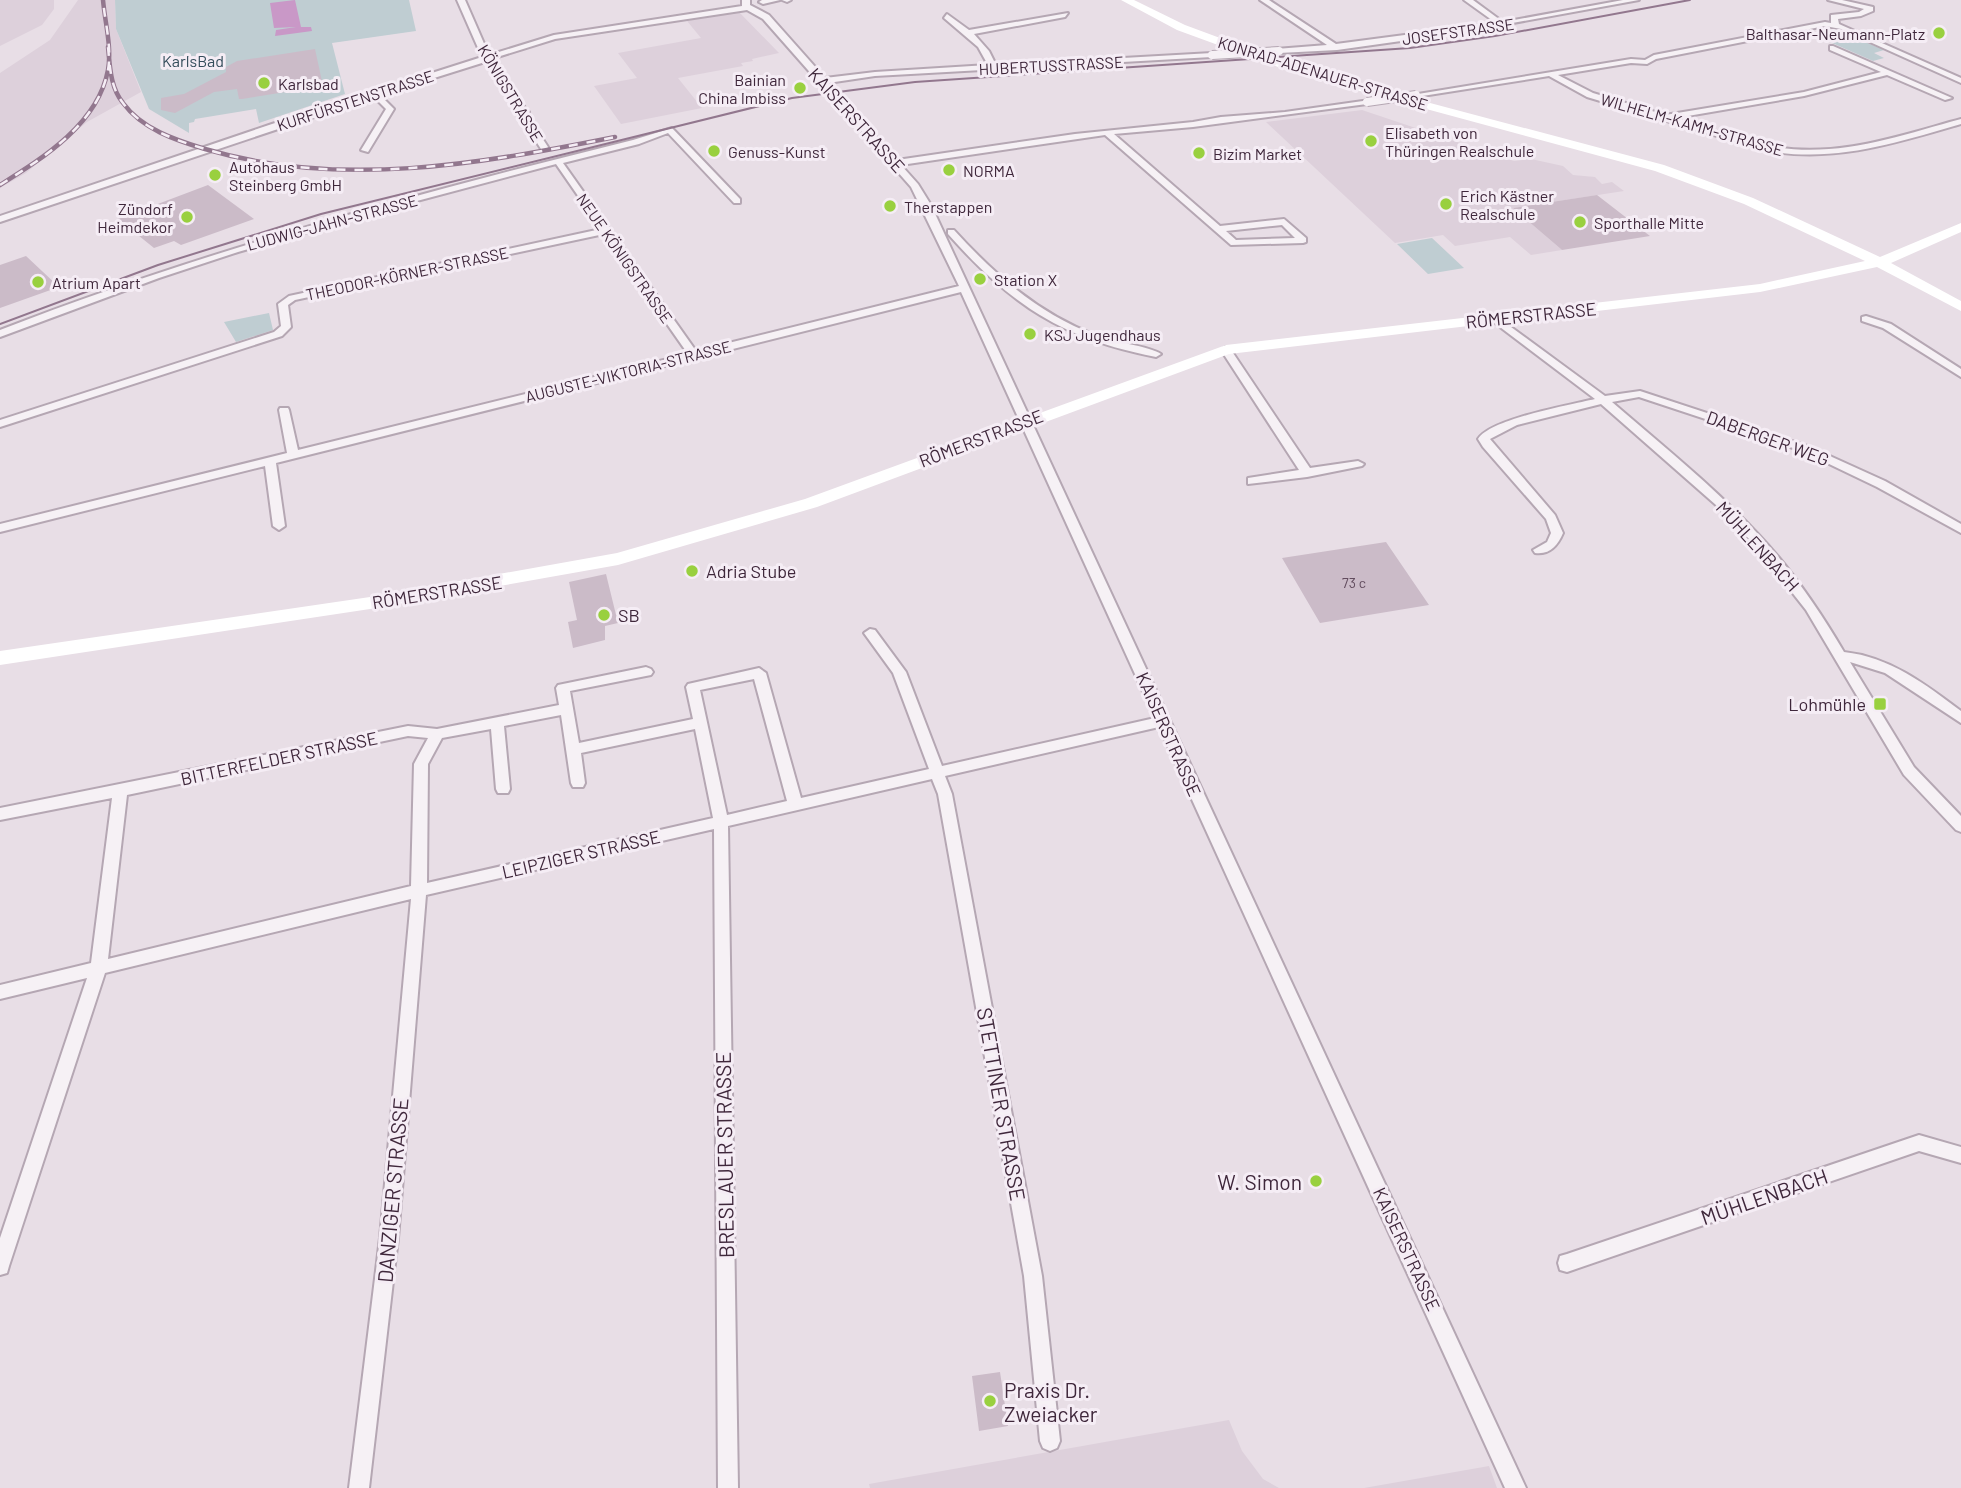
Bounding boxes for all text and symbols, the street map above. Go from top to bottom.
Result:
street label: JOSEFSTRASSE [1401,14,1515,48]
place label: Balthasar-Neumann-Platz [1746,24,1925,43]
marker: Balthasar-Neumann-Platz [1931,25,1947,41]
street label: KONRAD-ADENAUER-STRASSE [1216,32,1430,114]
street label: KÖNIGSTRASSE [474,41,548,145]
park label: KarlsBad [162,51,224,70]
street label: HUBERTUSSTRASSE [978,52,1124,78]
street label: KAISERSTRASSE [804,63,910,177]
street label: KURFÜRSTENSTRASSE [274,66,436,134]
place label: Bainian China Imbiss [698,70,786,107]
place label: Karlsbad [278,74,339,93]
marker: Karlsbad [256,75,272,91]
marker: Bainian China Imbiss [792,80,808,96]
street label: WILHELM-KAMM-STRASSE [1598,89,1786,159]
place label: Elisabeth von Thüringen Realschule [1385,123,1534,160]
marker: Elisabeth von Thüringen Realschule [1363,133,1379,149]
place label: Genuss-Kunst [728,142,825,161]
marker: Genuss-Kunst [706,143,722,159]
place label: Bizim Market [1213,144,1302,163]
marker: Bizim Market [1191,145,1207,161]
place label: Autohaus Steinberg GmbH [229,157,342,194]
place label: NORMA [963,161,1015,180]
marker: NORMA [941,162,957,178]
marker: Autohaus Steinberg GmbH [207,167,223,183]
place label: Erich Kästner Realschule [1460,186,1554,223]
street label: LUDWIG-JAHN-STRASSE [245,190,419,254]
street label: NEUE KÖNIGSTRASSE [573,190,677,326]
marker: Erich Kästner Realschule [1438,196,1454,212]
place label: Therstappen [904,197,992,216]
marker: Therstappen [882,198,898,214]
place label: Zündorf Heimdekor [97,199,173,236]
marker: Zündorf Heimdekor [179,209,195,225]
place label: Sporthalle Mitte [1594,213,1704,232]
marker: Sporthalle Mitte [1572,214,1588,230]
street label: THEODOR-KÖRNER-STRASSE [304,242,510,304]
place label: Station X [994,270,1057,289]
marker: Station X [972,271,988,287]
place label: Atrium Apart [52,273,141,292]
marker: Atrium Apart [30,274,46,290]
street label: RÖMERSTRASSE [1465,297,1597,333]
place label: KSJ Jugendhaus [1044,325,1161,344]
marker: KSJ Jugendhaus [1022,326,1038,342]
street label: AUGUSTE-VIKTORIA-STRASSE [523,336,733,406]
street label: RÖMERSTRASSE [916,404,1046,472]
street label: DABERGER WEG [1704,406,1832,470]
street label: MÜHLENBACH [1712,496,1804,596]
place label: Adria Stube [706,560,796,582]
marker: Adria Stube [684,563,700,579]
street label: RÖMERSTRASSE [370,571,504,613]
house number: 73 c [1342,574,1366,591]
place label: SB [618,604,640,626]
marker: SB [596,607,612,623]
street label: KAISERSTRASSE [1132,668,1206,800]
place label: Lohmühle [1788,693,1866,715]
marker: Lohmühle [1872,696,1888,712]
street label: BITTERFELDER STRASSE [179,726,379,790]
street label: LEIPZIGER STRASSE [500,825,662,883]
street label: STETTINER STRASSE [973,1005,1031,1203]
street label: BRESLAUER STRASSE [710,1052,738,1258]
street label: DANZIGER STRASSE [371,1096,413,1284]
street label: MÜHLENBACH [1697,1163,1831,1229]
place label: W. Simon [1217,1169,1302,1194]
marker: W. Simon [1308,1173,1324,1189]
street label: KAISERSTRASSE [1369,1184,1445,1314]
place label: Praxis Dr. Zweiacker [1004,1377,1098,1426]
marker: Praxis Dr. Zweiacker [982,1393,998,1409]

